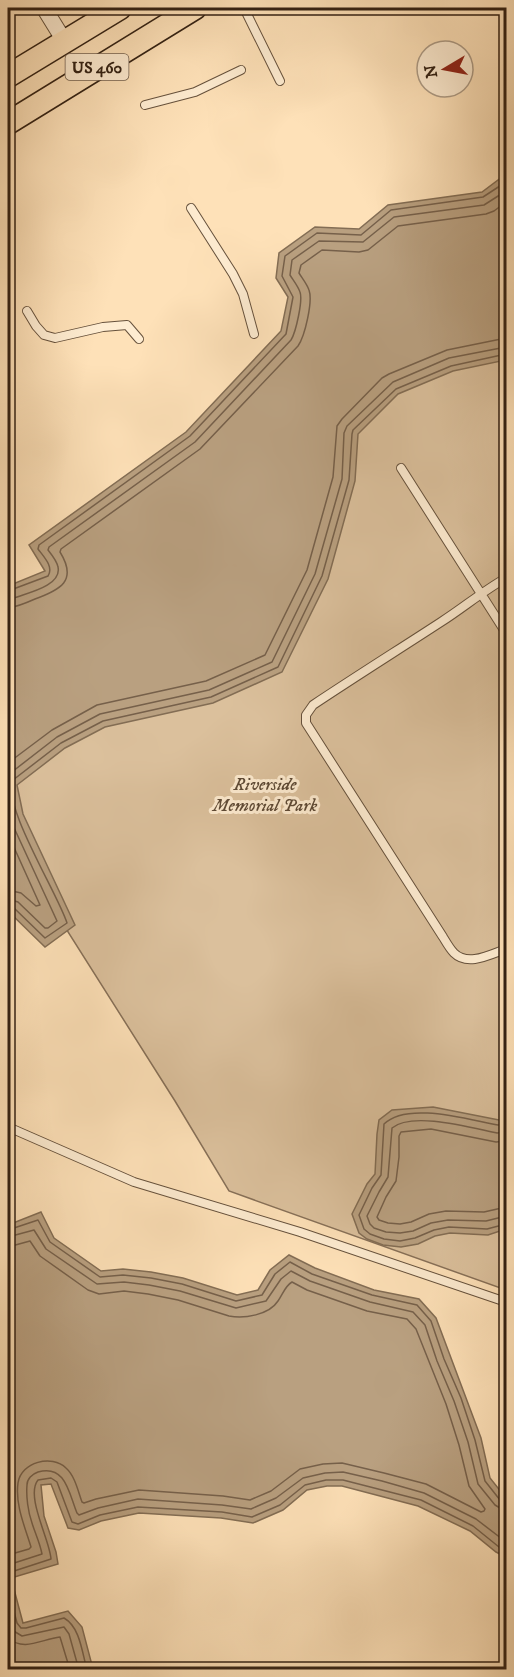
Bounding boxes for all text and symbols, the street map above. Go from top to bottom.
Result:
north arrow [415,39,475,99]
road number: US 460 [66,54,128,80]
text: N [420,63,442,80]
park label: Riverside Memorial Park [211,774,318,817]

